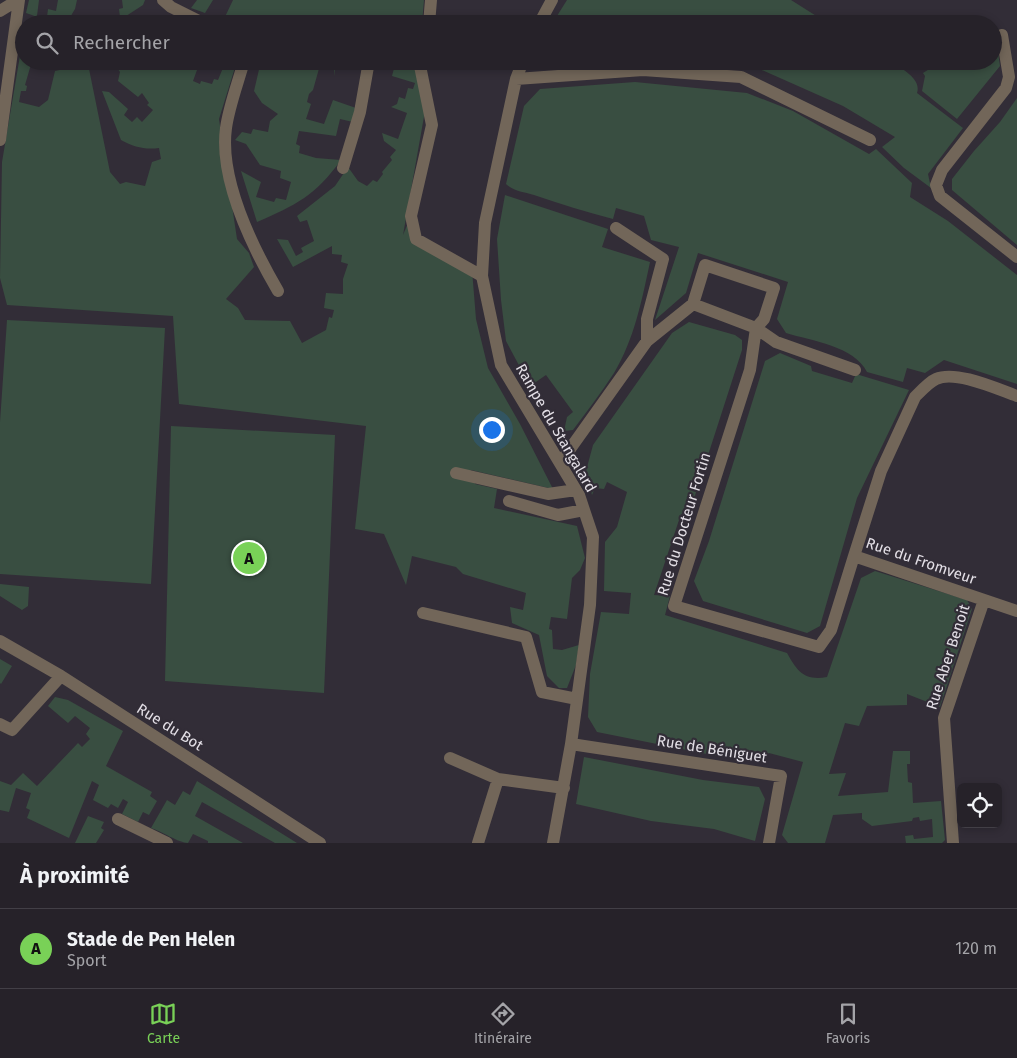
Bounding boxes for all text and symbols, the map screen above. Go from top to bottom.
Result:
search box [15,15,1002,70]
icon: search [33,29,61,57]
text: Rechercher [73,31,170,54]
street label: Rampe du Stangalard [512,361,600,495]
your location [479,417,505,443]
street label: Rue du Docteur Fortin [654,450,714,598]
street label: Rue du Fromveur [864,534,979,588]
pin: A [233,539,265,577]
street label: Rue Aber Benoit [922,601,974,712]
street label: Rue du Bot [133,700,207,755]
street label: Rue de Béniguet [656,731,769,767]
map controls [957,783,1002,828]
button: locate [957,783,1002,828]
text: À proximité [20,863,129,889]
text: Stade de Pen Helen [67,928,235,951]
text: A [31,939,41,958]
text: 120 m [955,939,997,958]
text: Sport [67,951,107,970]
tab: Carte [147,1000,180,1047]
tab: Itinéraire [474,1000,532,1047]
tab: Favoris [826,1000,870,1047]

